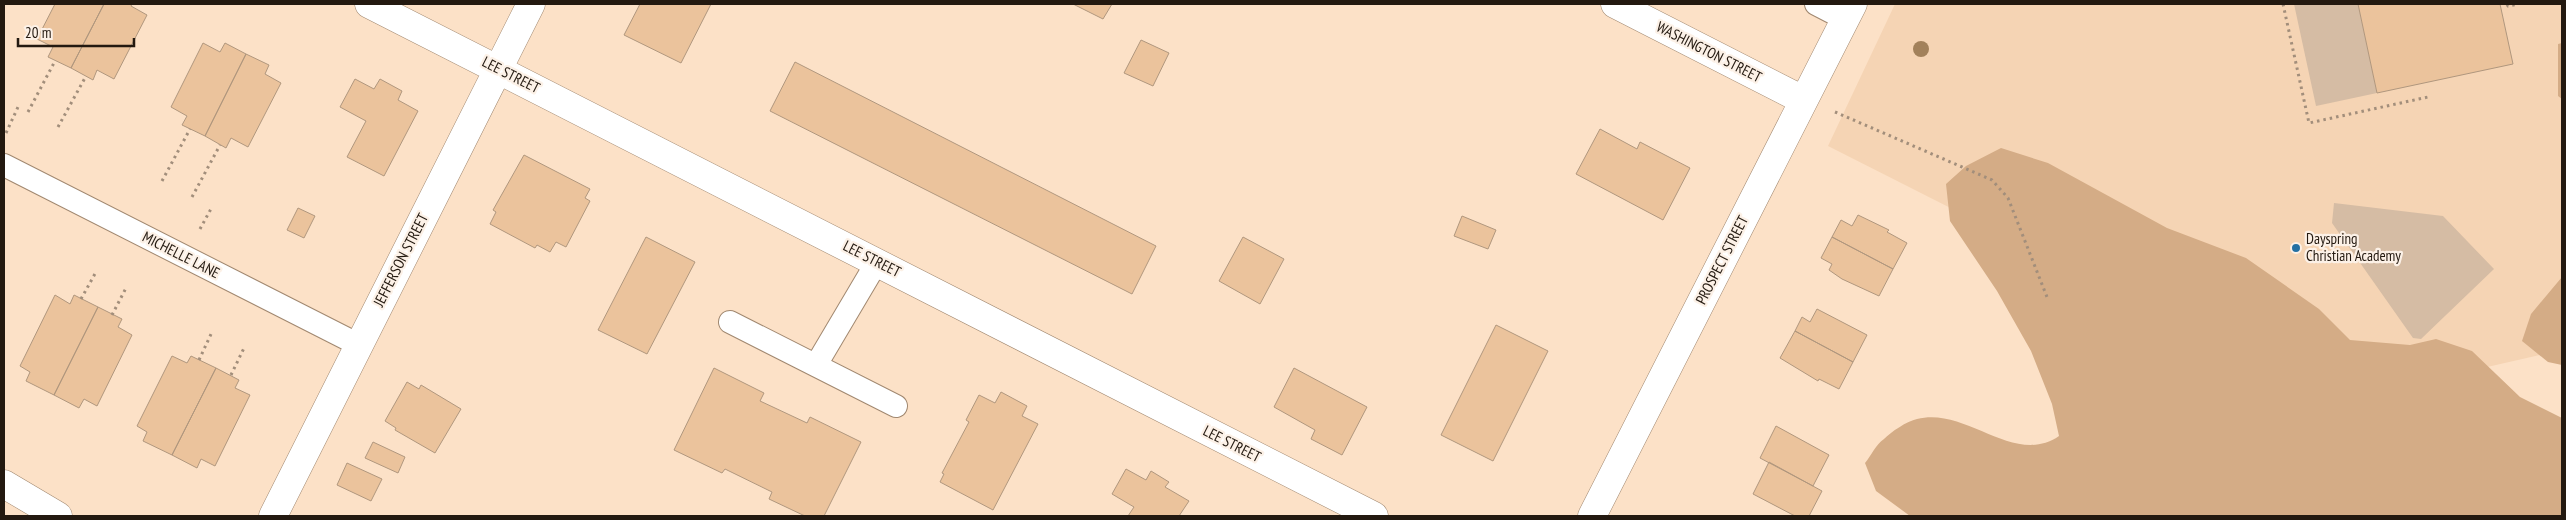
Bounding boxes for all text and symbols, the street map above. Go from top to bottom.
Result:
scale bar [18,15,134,47]
street label: WASHINGTON STREET [1653,17,1765,86]
text: 20 m [25,23,51,42]
street label: LEE STREET [479,52,543,97]
street label: JEFFERSON STREET [369,210,432,310]
street label: PROSPECT STREET [1691,212,1752,307]
street label: MICHELLE LANE [139,227,223,282]
place label: Dayspring Christian Academy [2306,229,2401,265]
street label: LEE STREET [840,236,904,281]
marker: Dayspring Christian Academy [2290,242,2302,254]
street label: LEE STREET [1200,421,1264,466]

